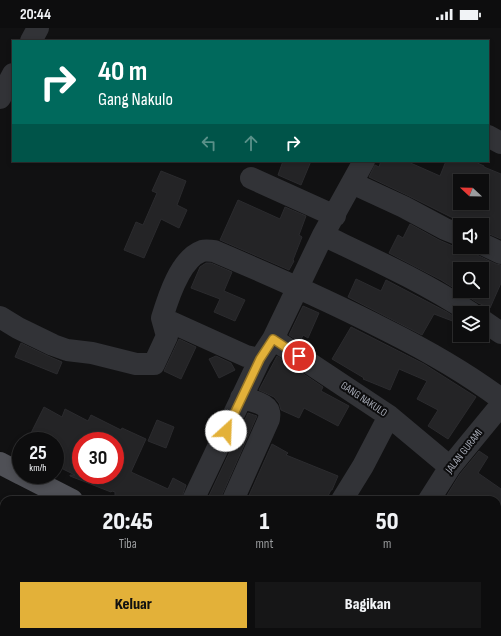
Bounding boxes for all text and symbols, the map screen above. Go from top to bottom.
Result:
text: 20:44 [20,5,51,24]
text: 40 m [98,55,147,88]
icon: right [32,56,84,108]
text: Gang Nakulo [98,89,173,110]
icon: left [198,132,220,154]
icon: ahead [240,132,262,154]
icon: right [282,132,304,154]
north arrow [453,174,489,210]
map controls [453,174,489,342]
button: sound [453,218,489,254]
button: search [453,262,489,298]
button: layers [453,306,489,342]
pin [282,339,316,373]
icon: arrive [288,345,310,367]
street label: GANG NAKULO [338,379,390,419]
position arrow [205,410,247,452]
street label: JALAN GURAMI [442,426,485,477]
speed limit sign: 30 [72,432,124,484]
text: 25 [29,441,47,465]
text: km/h [29,462,47,474]
text: 20:45 [102,507,153,536]
text: 1 [260,507,269,536]
text: 50 [376,507,399,536]
text: Tiba [119,536,137,552]
text: mnt [255,536,273,552]
text: m [383,536,391,552]
button: Keluar [20,582,247,628]
button: Bagikan [255,582,481,628]

